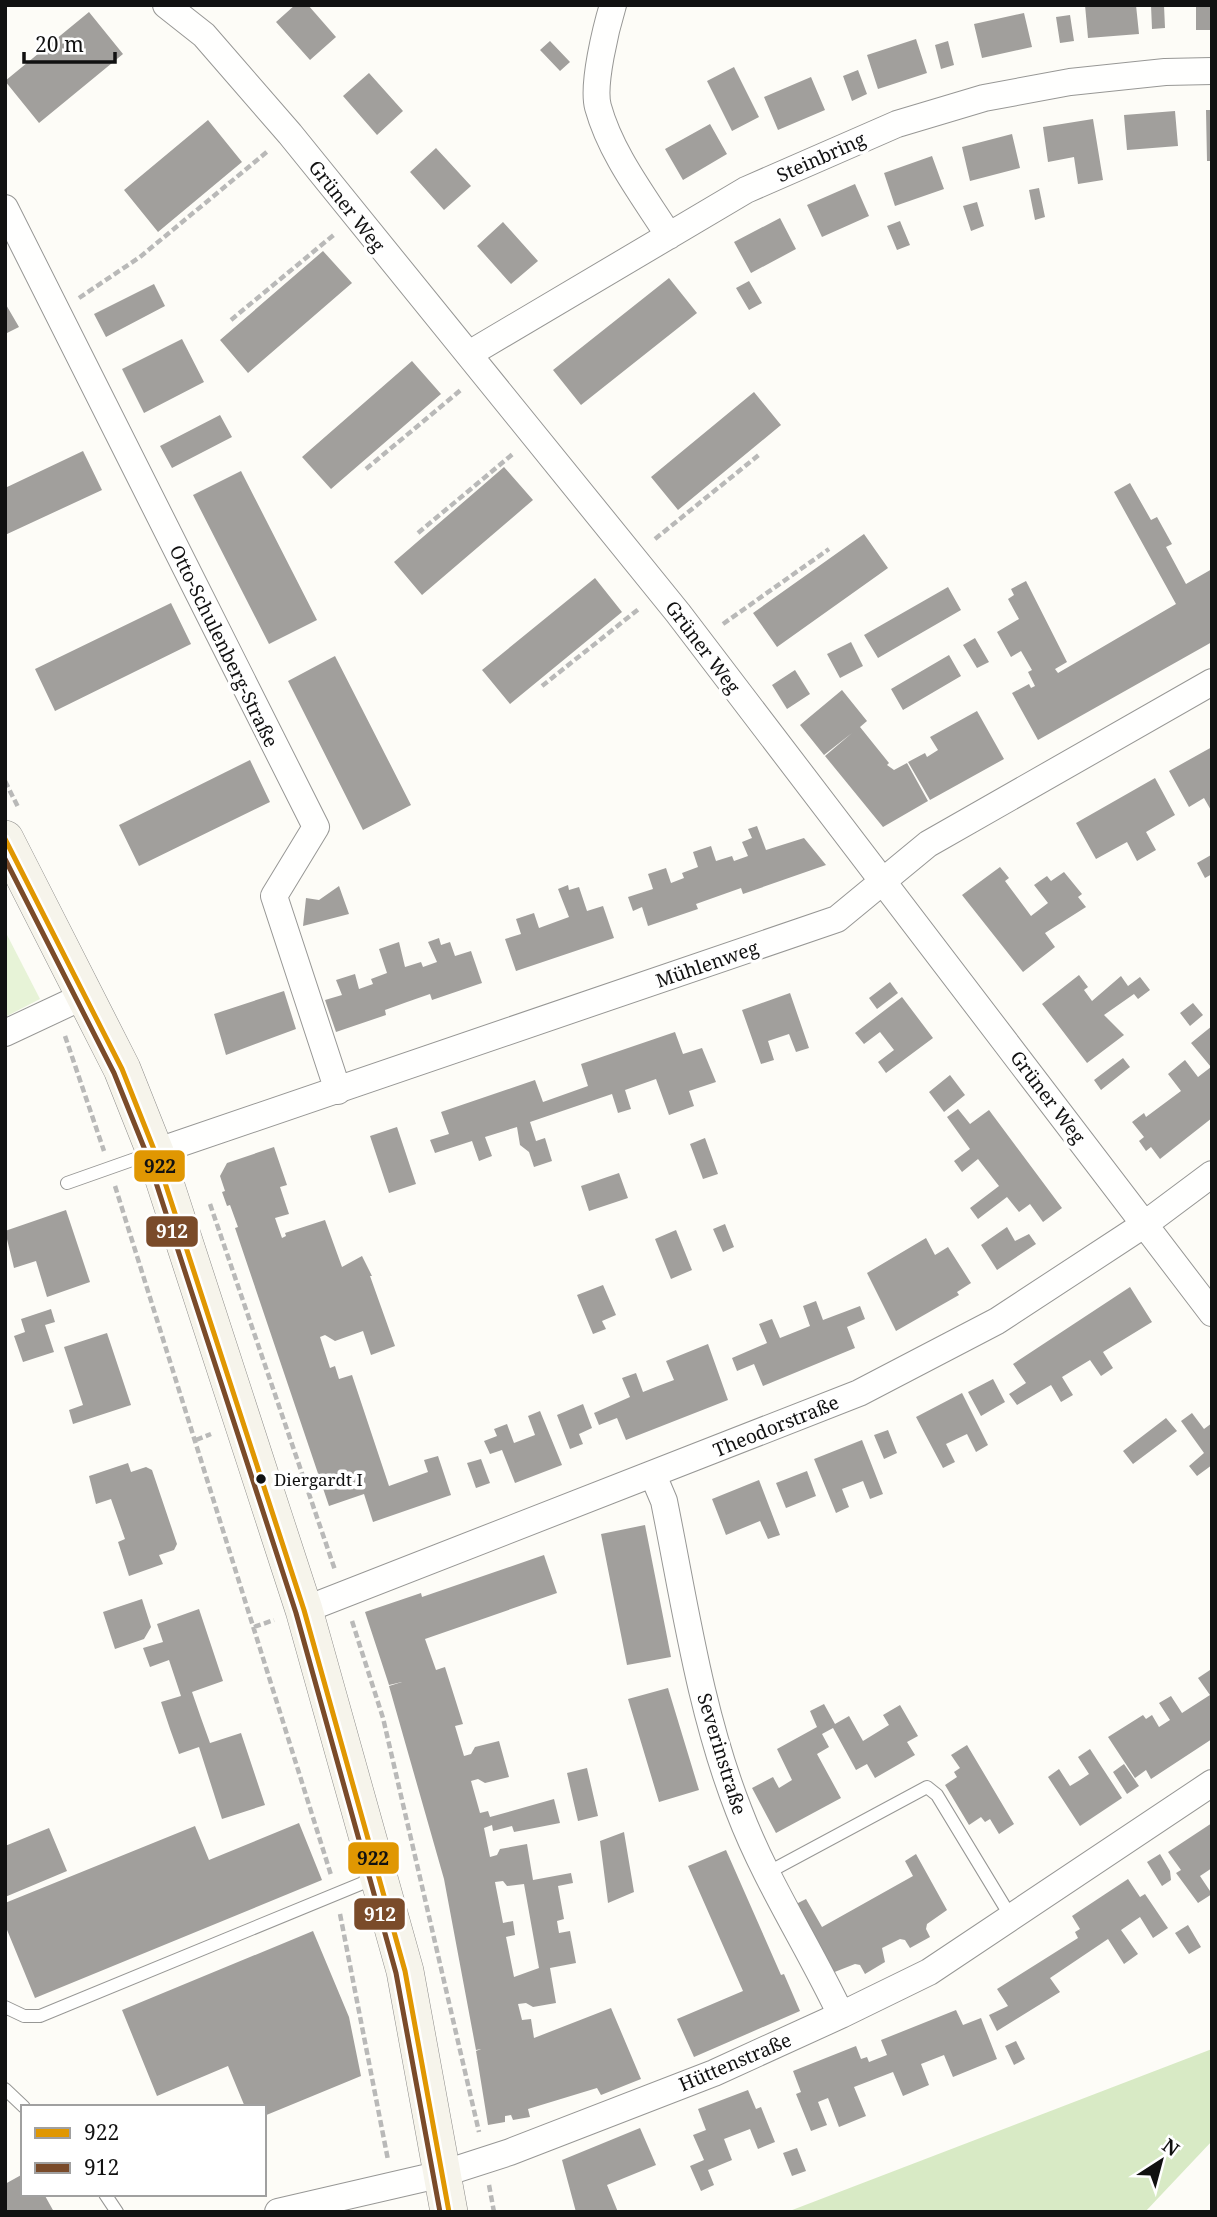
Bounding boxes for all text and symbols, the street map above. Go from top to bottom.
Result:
scale bar [24,21,116,65]
text: 20 m [35,30,84,58]
street label: Steinbring [772,126,870,188]
street label: Grüner Weg [303,155,391,257]
street label: Otto-Schulenberg-Straße [164,540,284,752]
street label: Grüner Weg [660,595,746,699]
street label: Mühlenweg [652,934,762,994]
street label: Grüner Weg [1005,1045,1091,1149]
line badge: 922 [133,1149,186,1183]
text: 922 [144,1153,176,1179]
line badge: 912 [145,1215,199,1248]
text: 912 [156,1218,188,1244]
street label: Theodorstraße [709,1389,843,1463]
place label: Diergardt I [274,1468,363,1491]
marker: Diergardt I [254,1472,268,1486]
street label: Severinstraße [691,1690,753,1818]
line badge: 922 [347,1841,400,1875]
text: 922 [357,1845,389,1871]
line badge: 912 [353,1897,406,1931]
text: 912 [364,1901,396,1927]
street label: Hüttenstraße [675,2027,795,2097]
legend [21,2105,266,2196]
text: 922 [84,2118,119,2146]
north arrow [1126,2126,1196,2196]
text: N [1157,2132,1185,2162]
text: 912 [84,2153,119,2181]

